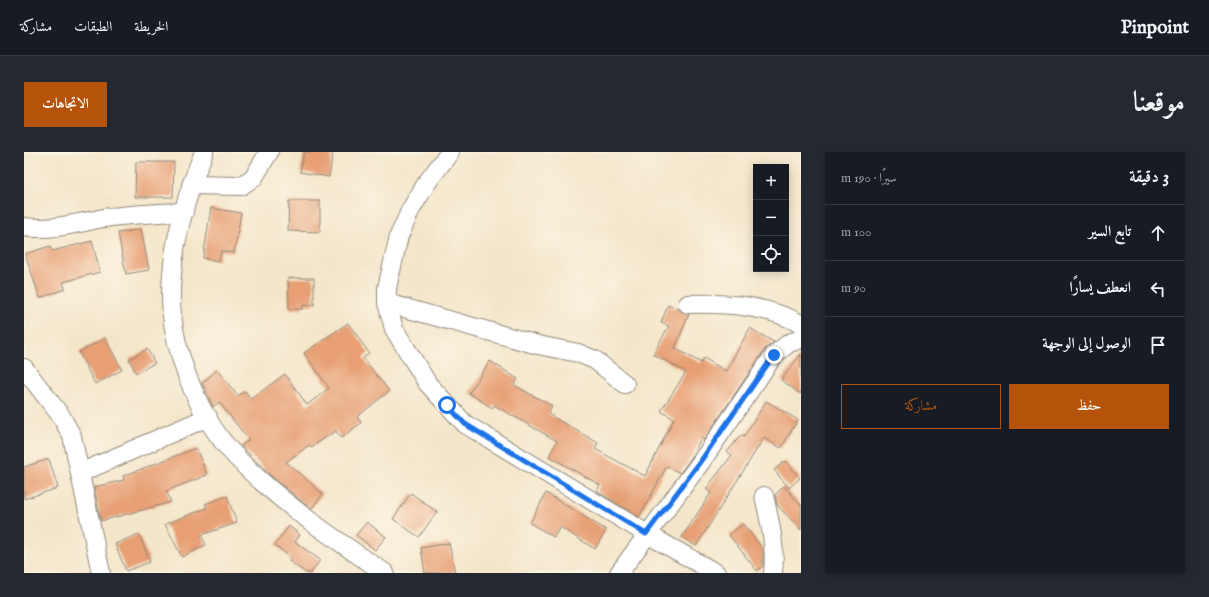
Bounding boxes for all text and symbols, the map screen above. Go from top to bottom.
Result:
text: Pinpoint [1121,16,1189,40]
text: مشاركة [20,18,52,36]
text: الطبقات [74,18,112,36]
text: الخريطة [134,18,168,36]
button: الاتجاهات [24,82,107,127]
text: موقعنا [1133,86,1185,121]
map controls [753,164,789,272]
button: + [753,164,789,200]
text: 3 دقيقة [1129,167,1169,188]
text: سيرًا · 190 m [841,170,897,187]
button: − [753,200,789,236]
text: تابع السير [1089,222,1131,241]
icon: ahead [1147,222,1169,244]
text: 100 m [841,224,871,241]
button: locate [753,236,789,272]
text: انعطف يسارًا [1069,278,1131,297]
icon: left [1147,278,1169,300]
text: 90 m [841,280,866,297]
text: الوصول إلى الوجهة [1042,334,1131,353]
icon: arrive [1147,334,1169,356]
route end [765,346,783,364]
button: مشاركة [841,384,1001,429]
button: حفظ [1009,384,1169,429]
route start [438,396,456,414]

